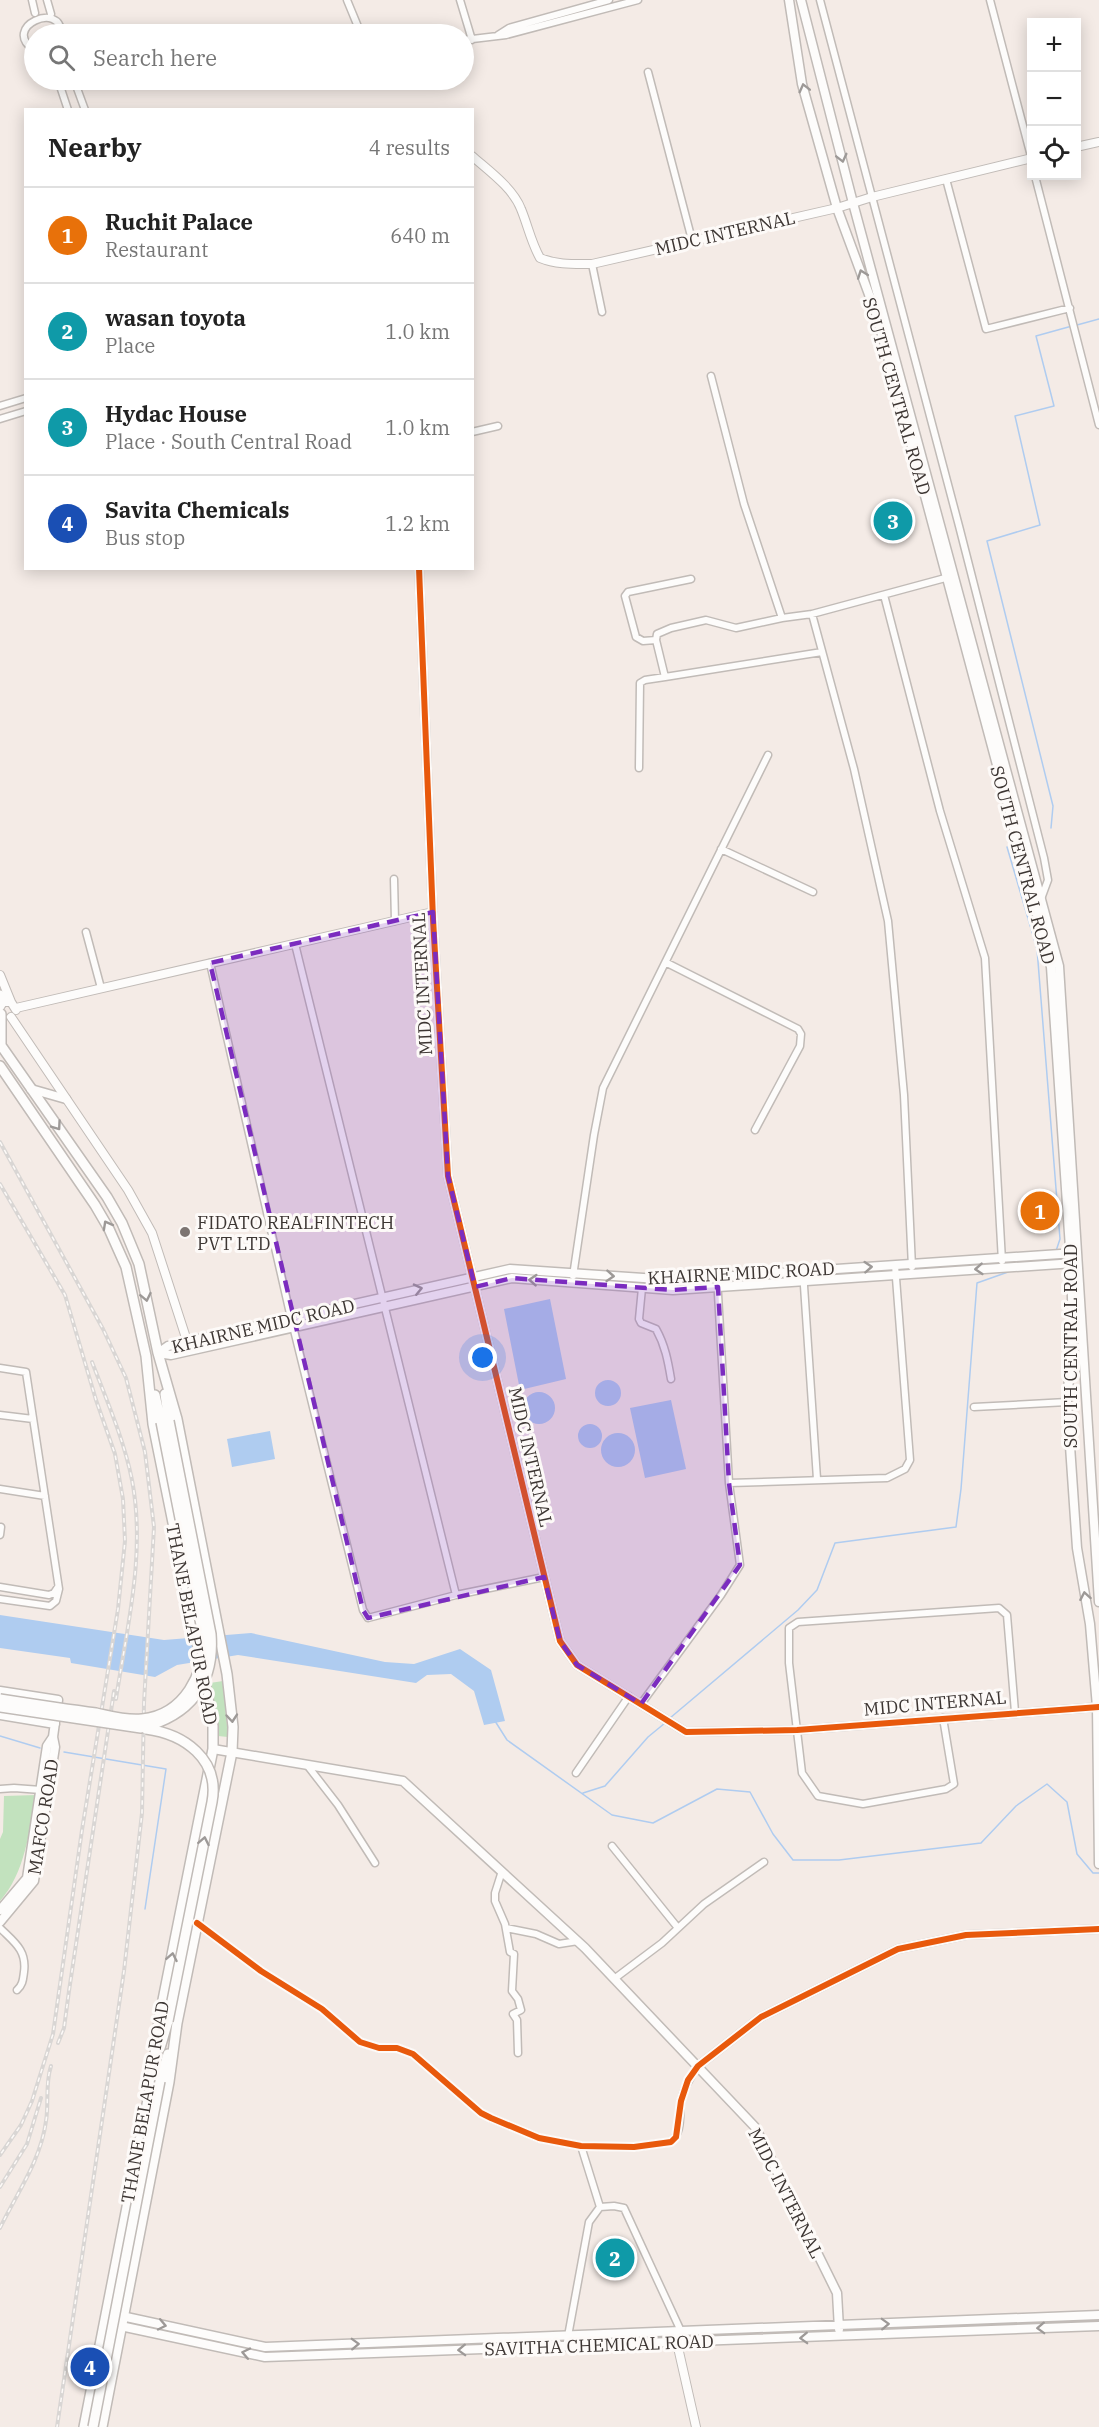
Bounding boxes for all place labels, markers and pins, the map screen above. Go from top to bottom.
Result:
pin: 3 [874,498,912,544]
pin: 1 [1020,1188,1060,1234]
place label: FIDATO REALFINTECH PVT LTD [197,1211,394,1255]
marker: FIDATO REALFINTECH PVT LTD [178,1225,192,1239]
pin: 2 [596,2236,634,2280]
pin: 4 [70,2344,110,2390]

